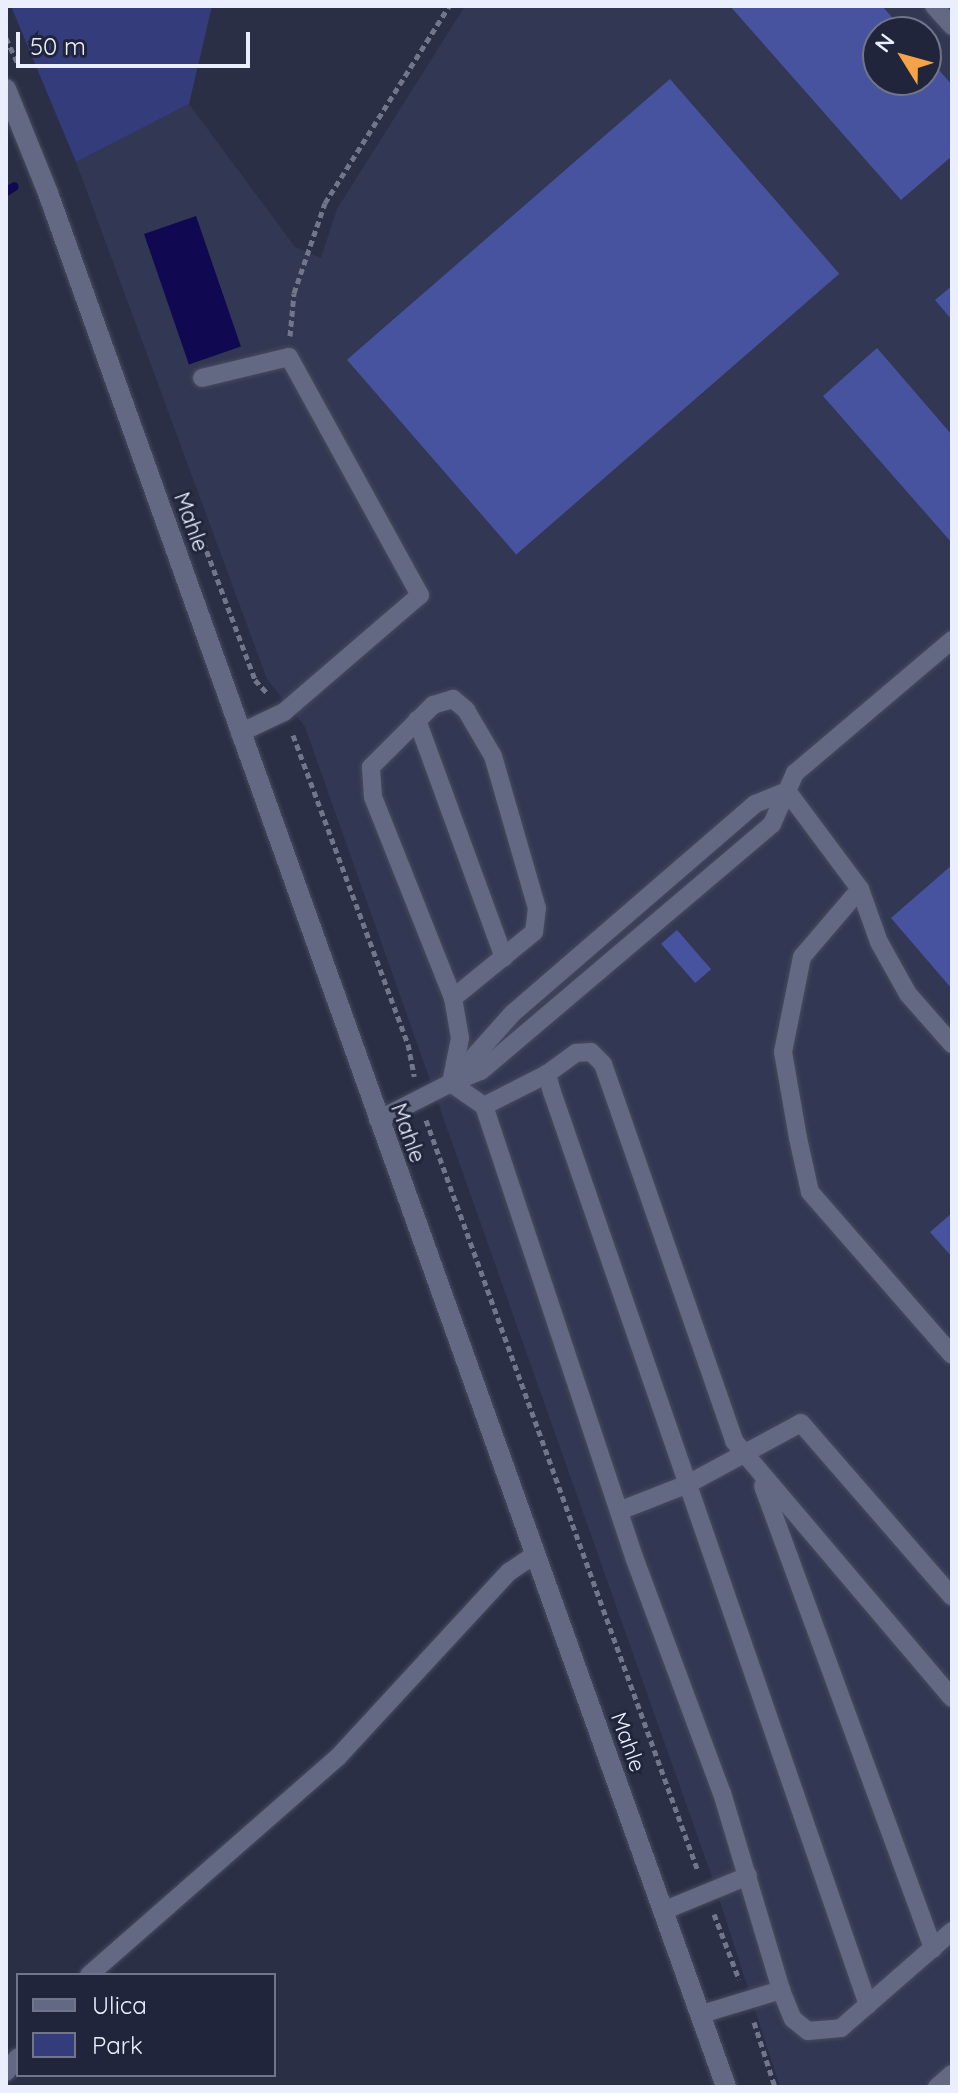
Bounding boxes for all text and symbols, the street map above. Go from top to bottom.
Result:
scale bar [20,16,254,66]
north arrow [862,16,942,96]
text: N [868,28,900,58]
text: 50 m [30,31,86,61]
street label: Mahle [168,489,214,555]
street label: Mahle [385,1100,431,1166]
street label: Mahle [605,1709,651,1775]
legend [16,1973,276,2077]
text: Ulica [92,1990,147,2020]
text: Park [92,2030,143,2060]

